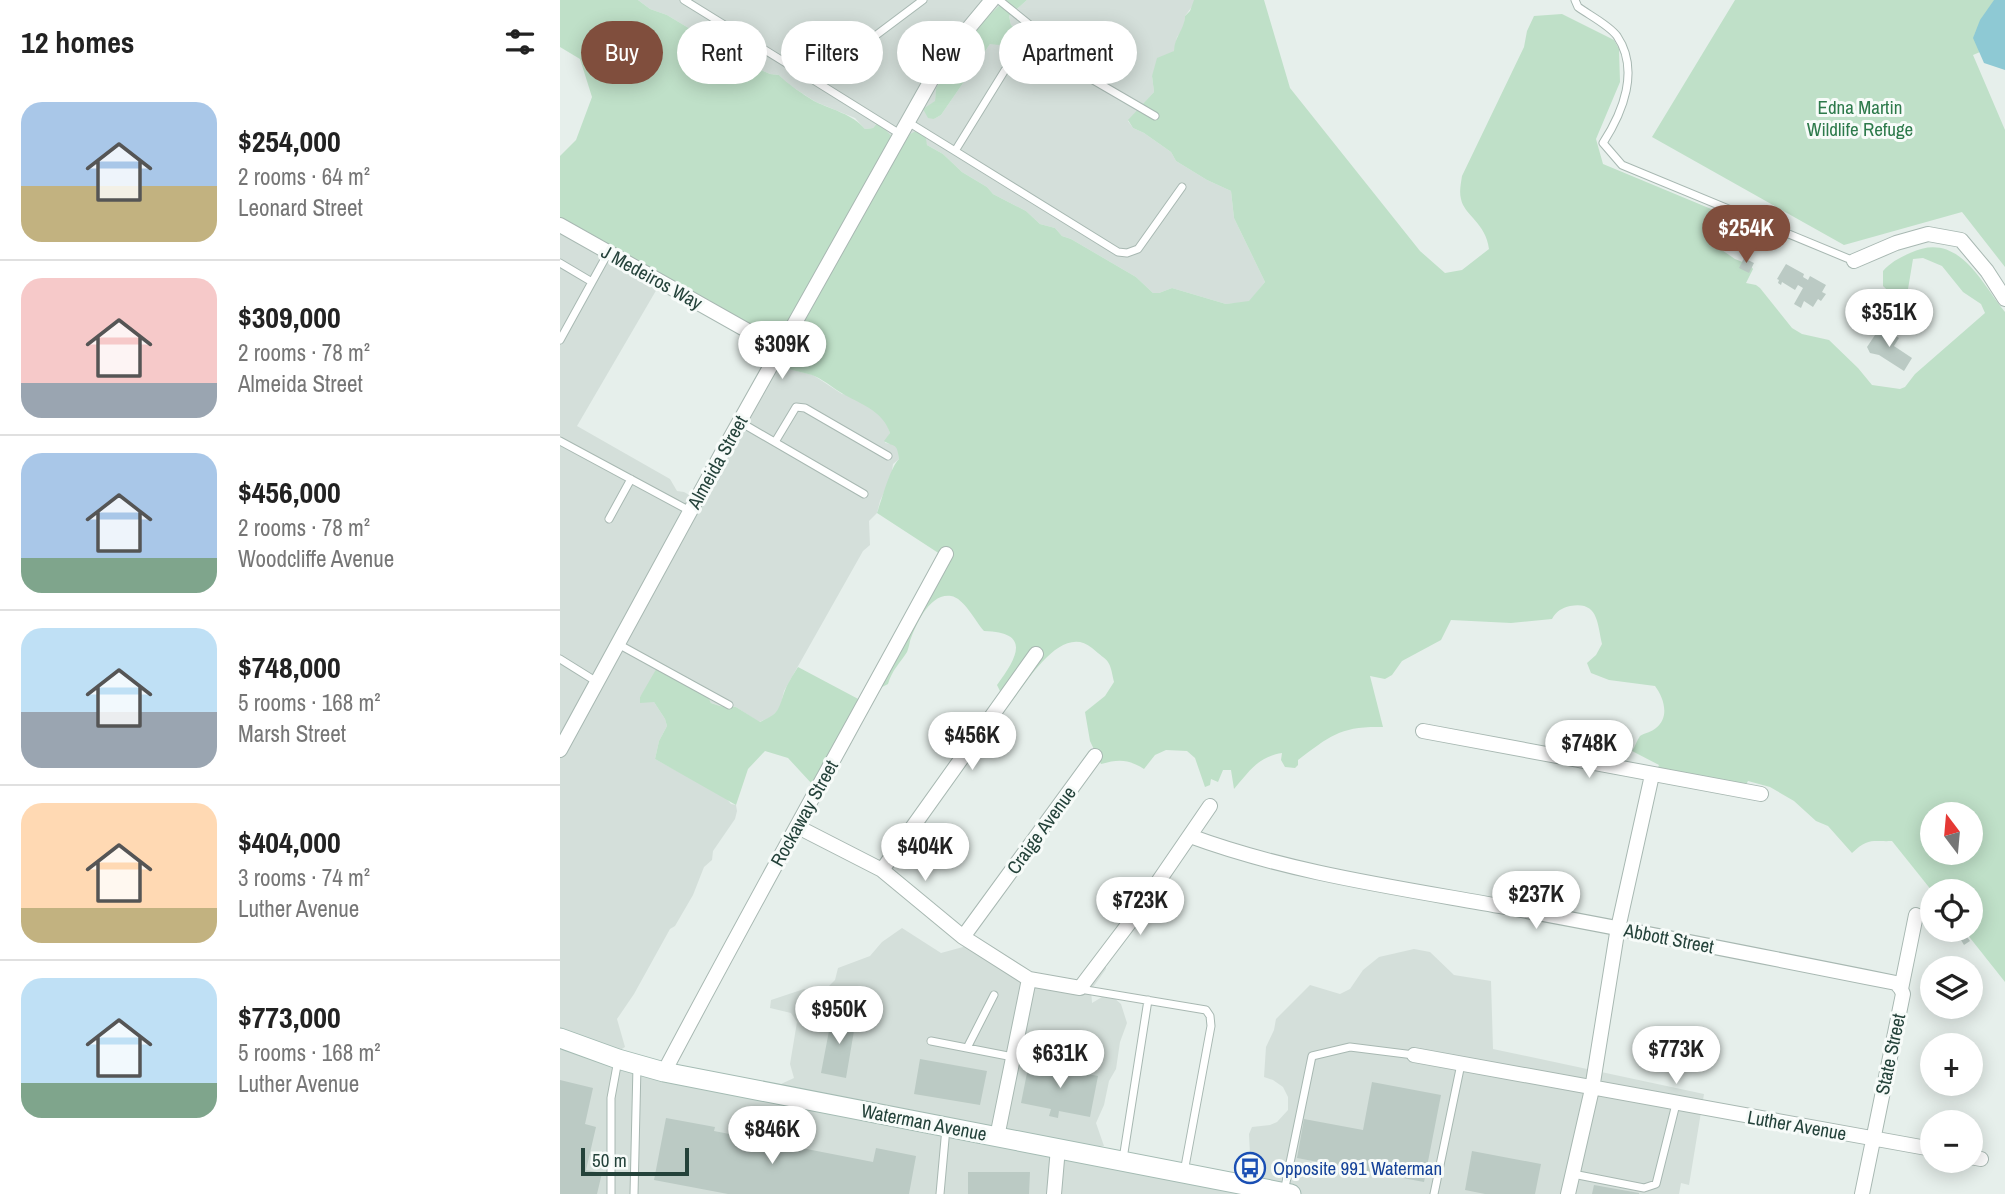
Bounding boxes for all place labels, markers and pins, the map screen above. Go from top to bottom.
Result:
pin: $254K [1697,205,1795,265]
pin: $351K [1840,290,1938,349]
pin: $309K [733,322,831,381]
pin: $456K [923,712,1021,772]
pin: $748K [1540,720,1638,780]
pin: $404K [876,824,974,883]
pin: $237K [1487,872,1585,931]
pin: $723K [1091,878,1189,937]
pin: $950K [790,986,888,1046]
pin: $773K [1627,1026,1725,1086]
pin: $631K [1011,1030,1109,1090]
pin: $846K [723,1106,821,1166]
bus stop icon: Opposite 991 Waterman [1233,1151,1267,1185]
place label: Opposite 991 Waterman [1273,1155,1442,1181]

